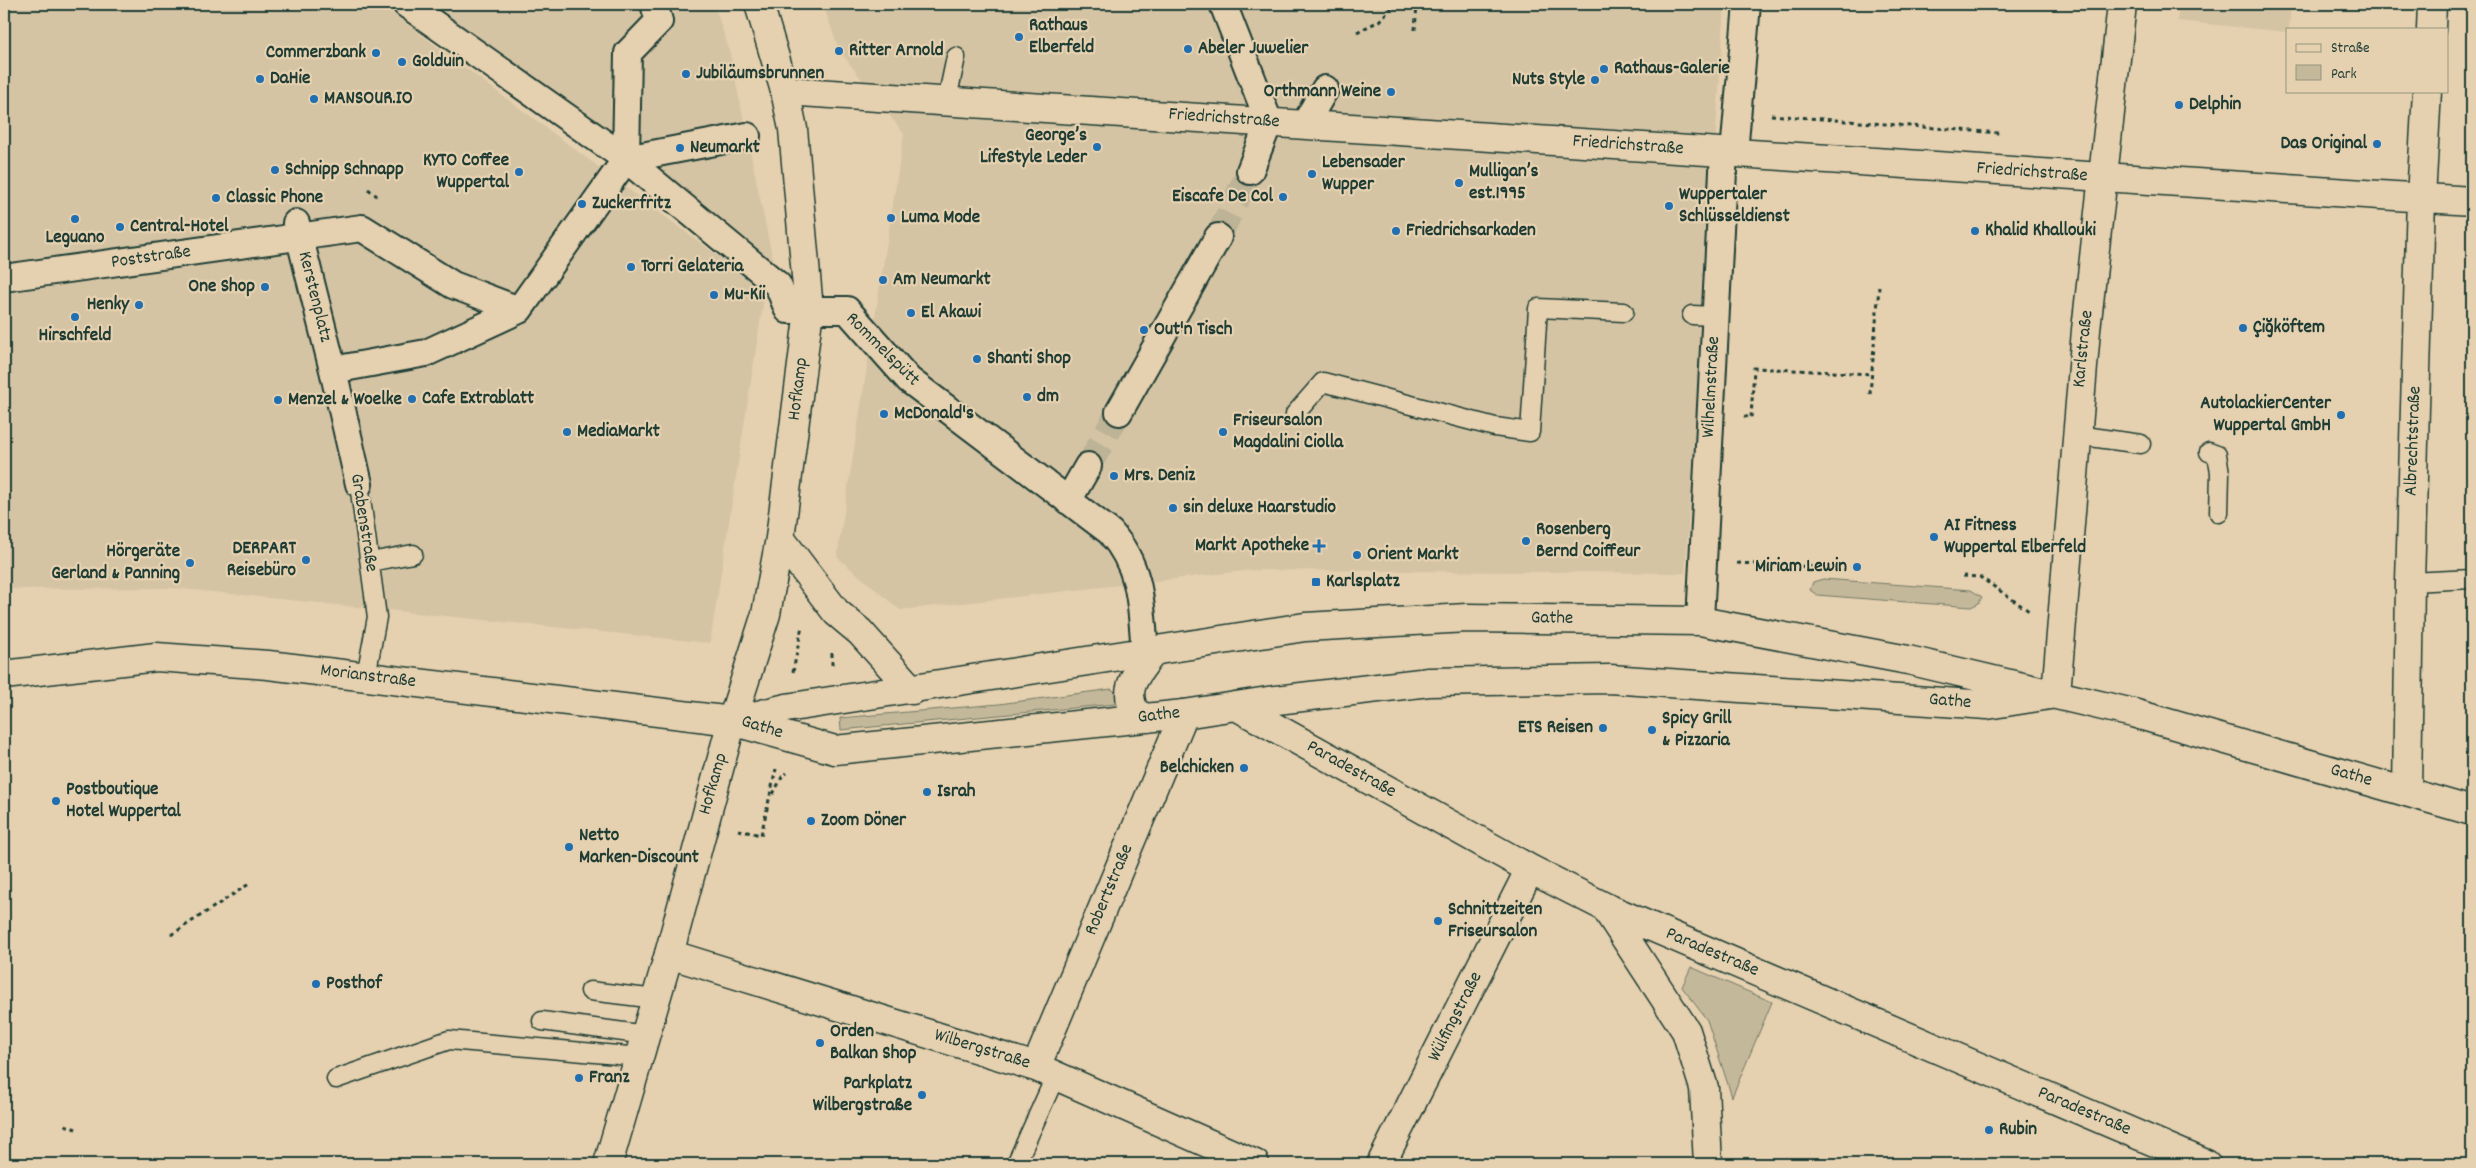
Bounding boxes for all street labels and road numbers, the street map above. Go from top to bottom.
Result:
street label: Friedrichstraße [1167,102,1281,136]
street label: Friedrichstraße [1571,129,1685,163]
street label: Friedrichstraße [1975,156,2089,190]
street label: Poststraße [109,239,193,277]
street label: Kerstenplatz [290,249,338,345]
street label: Rommelspütt [839,307,925,393]
street label: Karlstraße [2067,309,2101,389]
street label: Wilhelmstraße [1696,335,1728,439]
street label: Hofkamp [782,356,816,422]
street label: Albrechtstraße [2399,385,2429,497]
street label: Grabenstraße [342,472,384,574]
street label: Gathe [1530,605,1574,633]
street label: Morianstraße [319,658,417,696]
street label: Gathe [1928,687,1972,717]
street label: Gathe [1136,700,1182,732]
street label: Gathe [738,709,786,747]
street label: Paradestraße [1301,734,1401,806]
street label: Hofkamp [692,750,736,818]
street label: Gathe [2327,757,2375,795]
street label: Robertstraße [1079,840,1141,940]
street label: Paradestraße [1661,921,1763,985]
street label: Wülfingstraße [1422,967,1490,1067]
street label: Wilbergstraße [931,1023,1033,1077]
street label: Paradestraße [2033,1080,2135,1144]

